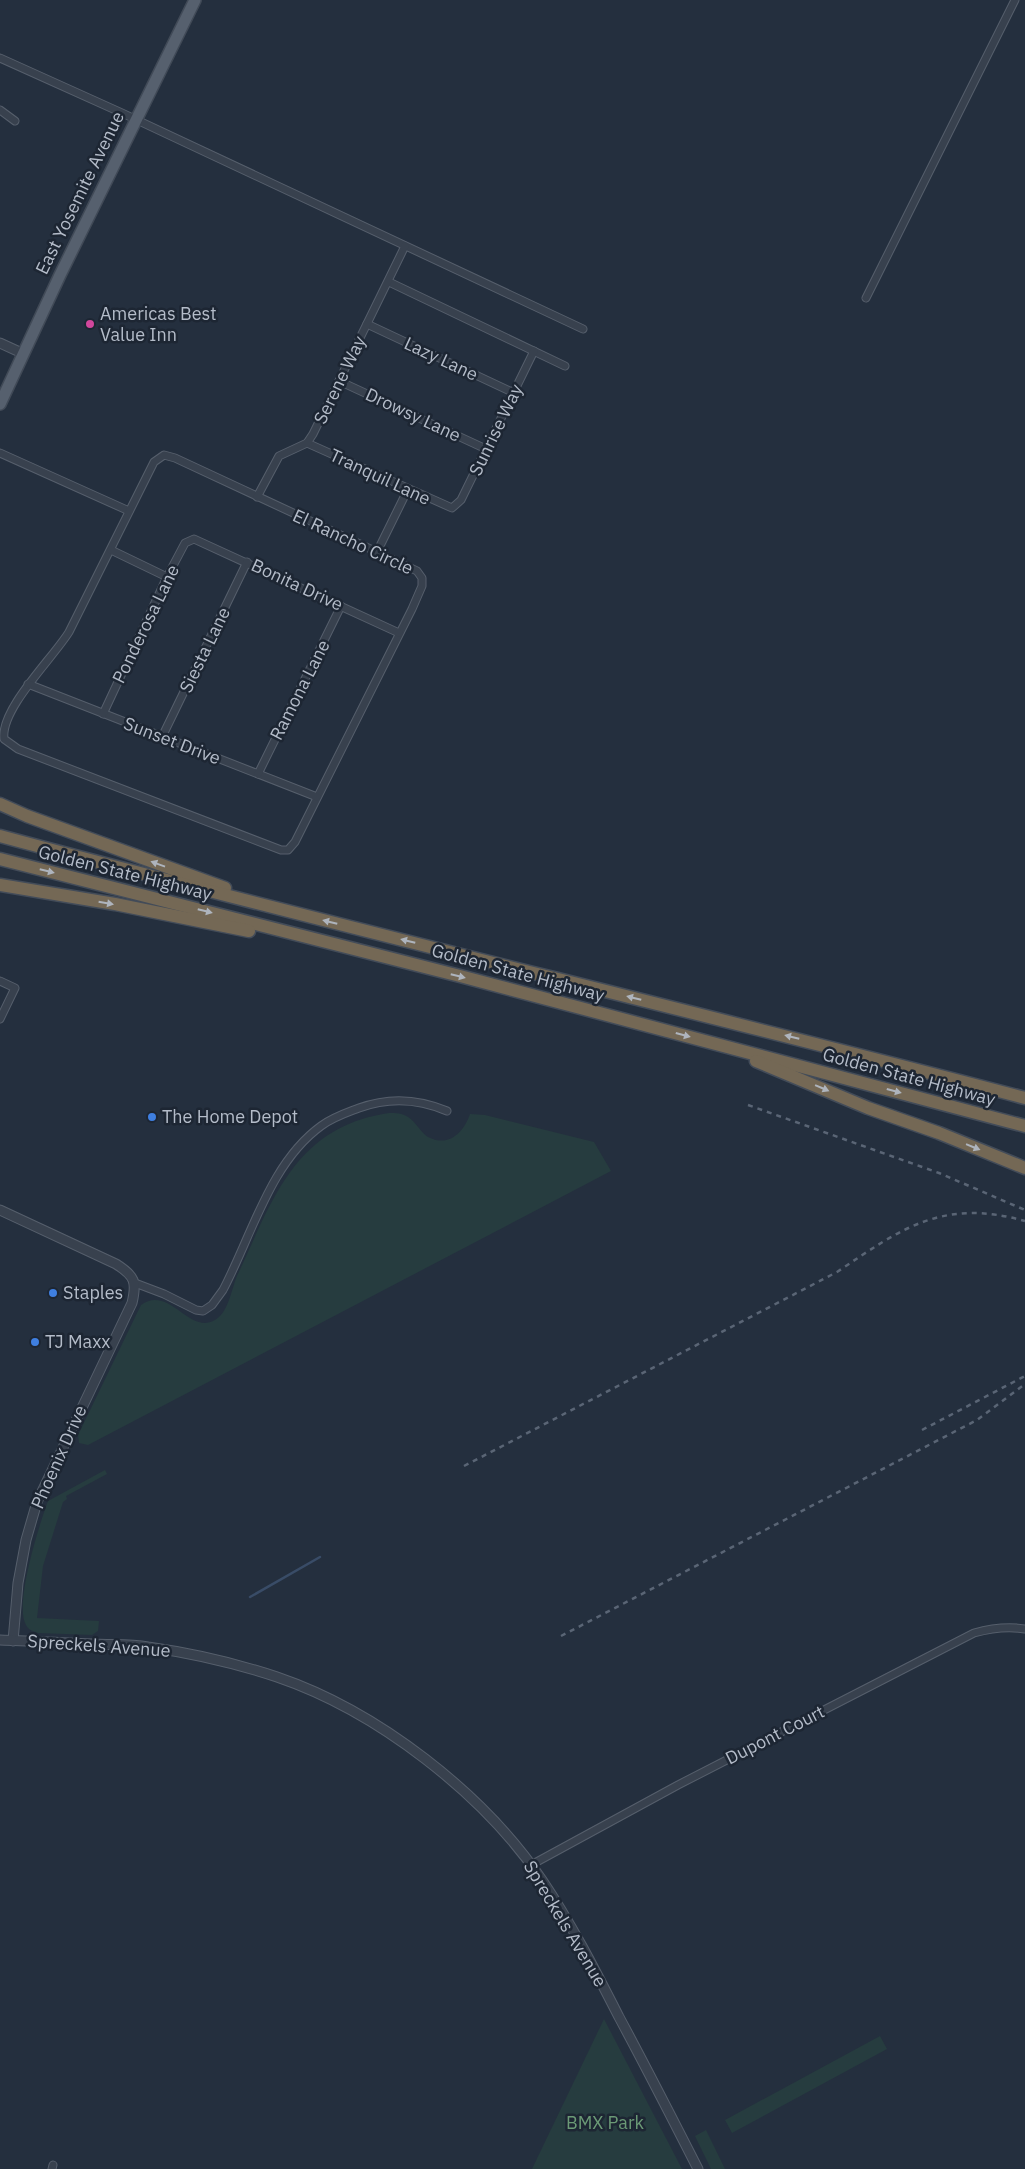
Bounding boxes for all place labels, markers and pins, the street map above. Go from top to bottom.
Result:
place label: Americas Best Value Inn [100,302,217,346]
marker: Americas Best Value Inn [84,318,96,330]
place label: The Home Depot [162,1105,298,1128]
marker: The Home Depot [146,1111,158,1123]
place label: Staples [63,1281,123,1304]
marker: Staples [47,1287,59,1299]
place label: TJ Maxx [45,1330,110,1353]
marker: TJ Maxx [29,1336,41,1348]

